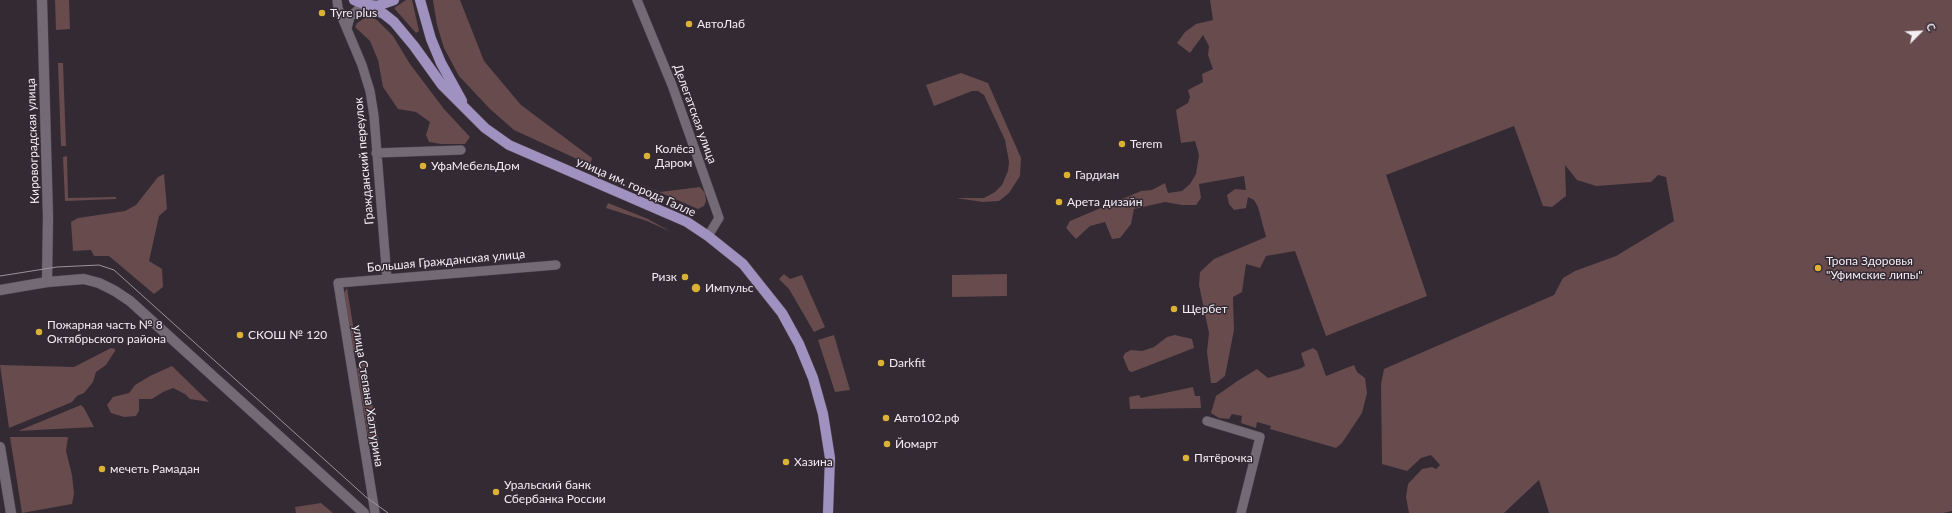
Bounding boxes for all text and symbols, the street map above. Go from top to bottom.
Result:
place label: Tyre plus [330,6,377,20]
marker: Tyre plus [317,8,327,18]
north arrow [1900,12,1940,52]
place label: АвтоЛаб [697,17,745,31]
marker: АвтоЛаб [684,19,694,29]
text: С [1924,21,1939,33]
street label: Делегатская улица [670,62,720,166]
street label: Кировоградская улица [24,78,42,204]
street label: Гражданский переулок [351,97,377,225]
place label: Terem [1130,137,1162,151]
marker: Terem [1117,139,1127,149]
place label: Колёса Даром [655,142,694,170]
marker: Колёса Даром [642,151,652,161]
street label: улица им. города Галле [574,154,698,220]
place label: УфаМебельДом [431,159,520,173]
marker: УфаМебельДом [418,161,428,171]
place label: Гардиан [1075,168,1119,182]
marker: Гардиан [1062,170,1072,180]
place label: Арета дизайн [1067,195,1142,209]
marker: Арета дизайн [1054,197,1064,207]
street label: Большая Гражданская улица [366,247,526,275]
place label: Тропа Здоровья "Уфимские липы" [1826,254,1923,282]
marker: Тропа Здоровья "Уфимские липы" [1813,263,1823,273]
place label: Ризк [651,270,677,284]
marker: Ризк [680,272,690,282]
place label: Импульс [705,281,753,295]
marker: Импульс [690,282,702,294]
place label: Щербет [1182,302,1227,316]
marker: Щербет [1169,304,1179,314]
place label: Пожарная часть № 8 Октябрьского района [47,318,166,346]
street label: улица Степана Халтурина [350,324,386,468]
marker: Пожарная часть № 8 Октябрьского района [34,327,44,337]
place label: СКОШ № 120 [248,328,327,342]
marker: СКОШ № 120 [235,330,245,340]
place label: Darkfit [889,356,926,370]
marker: Darkfit [876,358,886,368]
place label: Авто102.рф [894,411,959,425]
marker: Авто102.рф [881,413,891,423]
place label: Йомарт [895,437,938,451]
marker: Йомарт [882,439,892,449]
place label: Пятёрочка [1194,451,1253,465]
marker: Пятёрочка [1181,453,1191,463]
place label: Хазина [794,455,833,469]
marker: Хазина [781,457,791,467]
place label: мечеть Рамадан [110,462,200,476]
marker: мечеть Рамадан [97,464,107,474]
place label: Уральский банк Сбербанка России [504,478,606,506]
marker: Уральский банк Сбербанка России [491,487,501,497]

